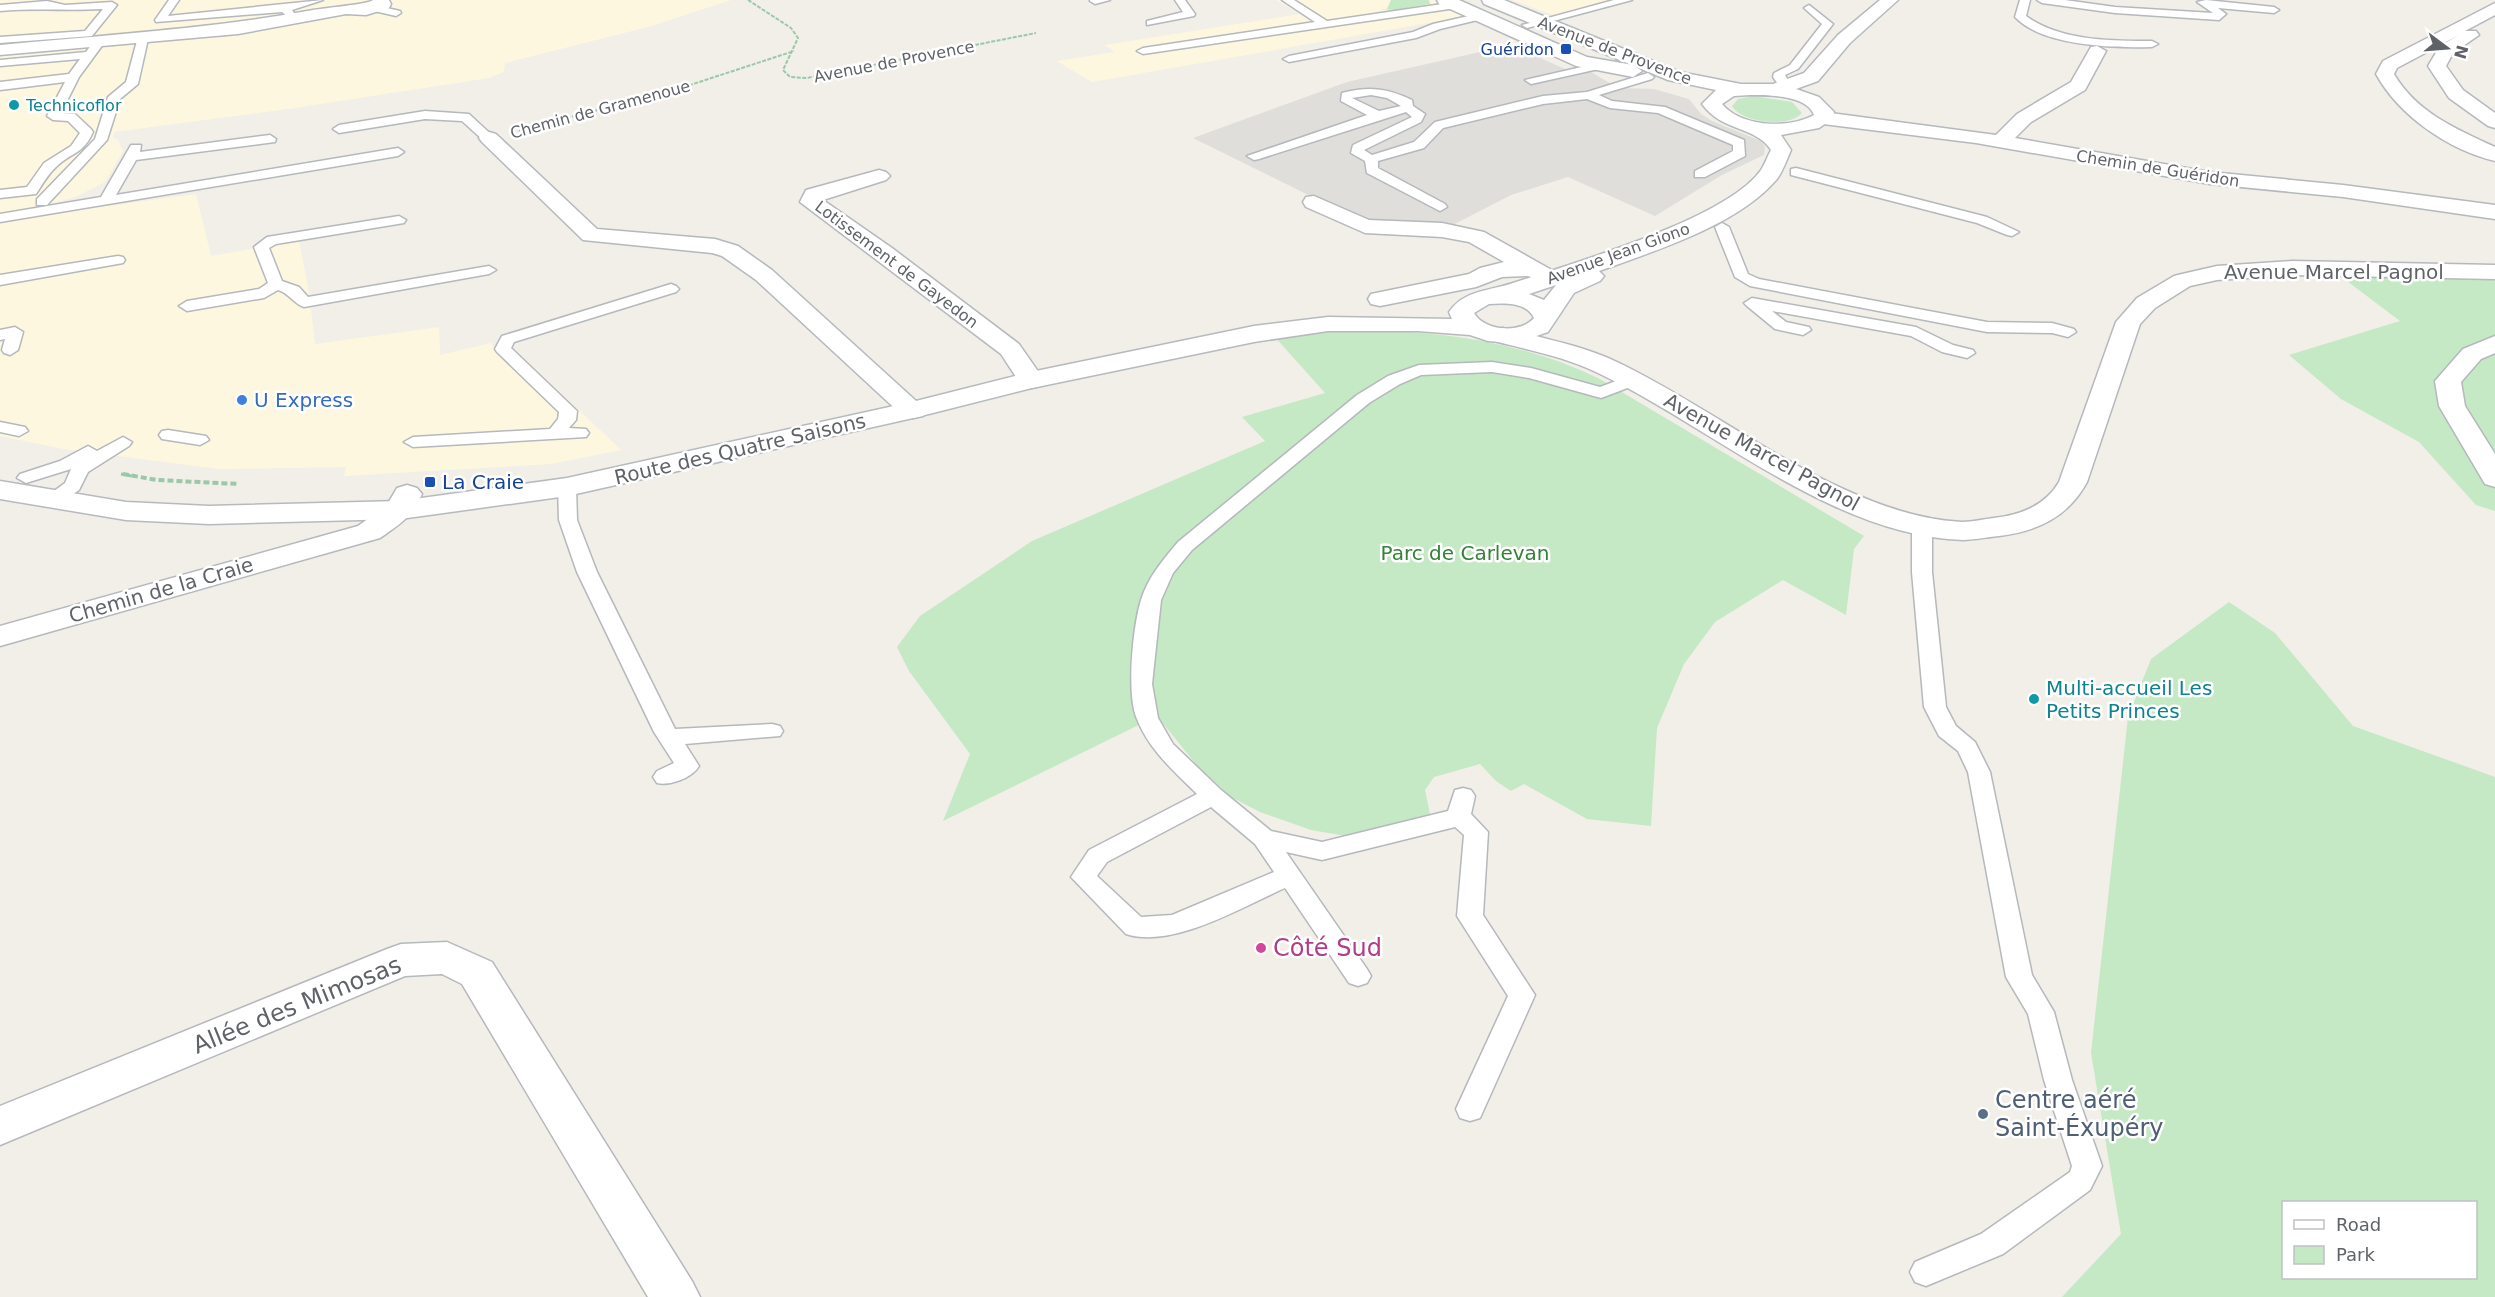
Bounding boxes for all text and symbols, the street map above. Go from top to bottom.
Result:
street label: Avenue de Provence [1535,12,1694,89]
north arrow [2417,18,2477,78]
street label: Avenue de Provence [812,37,976,86]
place label: Guéridon [1481,40,1554,59]
marker: Guéridon [1559,42,1573,56]
text: N [2450,43,2472,61]
street label: Chemin de Gramenoue [508,76,692,143]
place label: Technicoflor [25,96,122,115]
marker: Technicoflor [7,98,21,112]
street label: Chemin de Guéridon [2075,146,2241,191]
street label: Lotissement de Gayedon [811,197,982,332]
street label: Avenue Jean Giono [1544,219,1692,288]
street label: Avenue Marcel Pagnol [2224,260,2444,284]
place label: U Express [254,388,353,412]
street label: Avenue Marcel Pagnol [1660,388,1864,516]
marker: U Express [235,393,249,407]
street label: Route des Quatre Saisons [612,408,868,490]
place label: La Craie [442,470,524,494]
marker: La Craie [423,475,437,489]
park label: Parc de Carlevan [1381,541,1549,565]
street label: Chemin de la Craie [66,552,256,628]
place label: Multi-accueil Les Petits Princes [2046,676,2212,723]
marker: Multi-accueil Les Petits Princes [2027,692,2041,706]
place label: Côté Sud [1273,934,1382,962]
marker: Côté Sud [1254,941,1268,955]
street label: Allée des Mimosas [189,950,405,1060]
place label: Centre aéré Saint-Éxupéry [1995,1086,2164,1142]
marker: Centre aéré Saint-Éxupéry [1976,1107,1990,1121]
legend [2282,1201,2477,1279]
text: Road [2336,1214,2381,1235]
text: Park [2336,1244,2375,1265]

